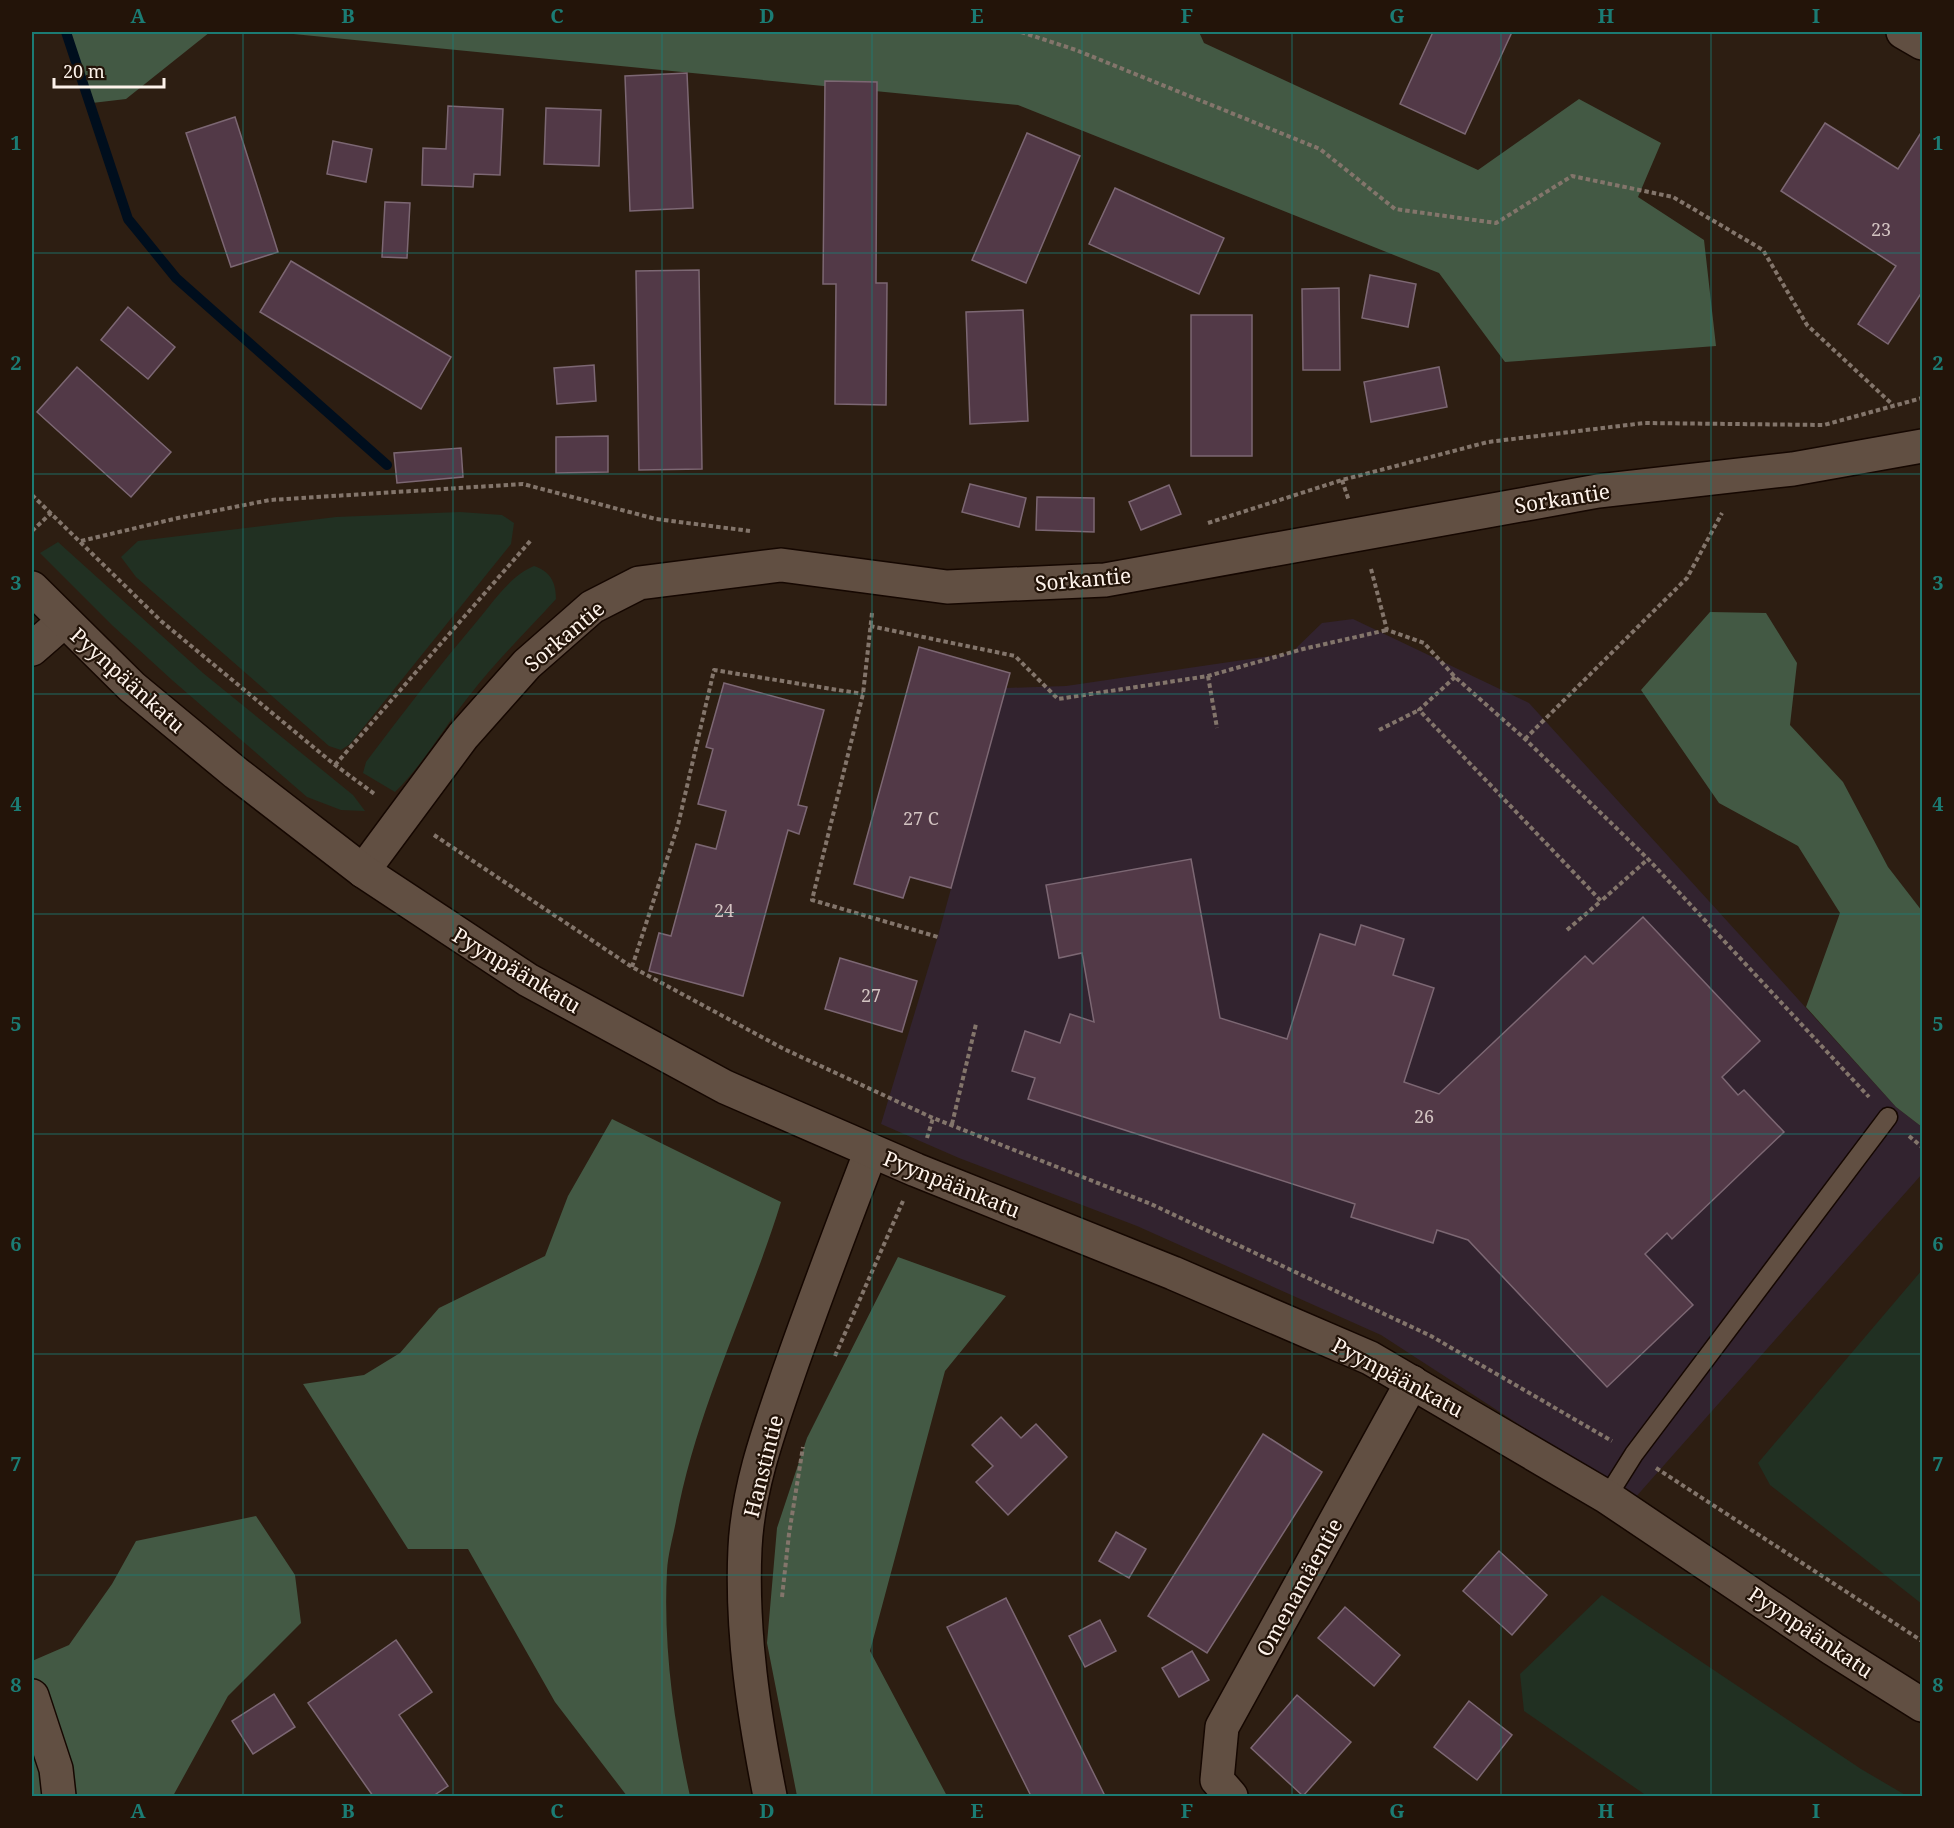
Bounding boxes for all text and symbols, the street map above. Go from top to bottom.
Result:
text: A [130,2,146,29]
text: B [341,2,355,29]
text: C [550,2,564,29]
text: D [759,2,775,29]
text: E [970,2,984,29]
text: F [1181,2,1193,29]
text: G [1389,2,1405,29]
text: H [1598,2,1614,29]
text: I [1812,2,1820,29]
scale bar [54,51,164,89]
text: 20 m [63,59,105,83]
text: 1 [10,129,22,156]
text: 1 [1932,129,1944,156]
house number: 23 [1871,217,1891,241]
text: 2 [10,349,22,376]
text: 2 [1932,349,1944,376]
street label: Sorkantie [1512,477,1612,519]
street label: Sorkantie [1034,561,1132,597]
text: 3 [10,569,22,596]
text: 3 [1932,569,1944,596]
street label: Sorkantie [518,594,610,678]
street label: Pyynpäänkatu [65,621,191,739]
text: 4 [10,790,22,817]
text: 4 [1932,790,1944,817]
house number: 27 C [903,806,939,830]
house number: 24 [714,898,734,922]
street label: Pyynpäänkatu [448,921,586,1019]
house number: 27 [861,983,881,1007]
text: 5 [10,1010,22,1037]
text: 5 [1932,1010,1944,1037]
house number: 26 [1414,1104,1434,1128]
street label: Pyynpäänkatu [880,1144,1024,1224]
text: 6 [10,1230,22,1257]
text: 6 [1932,1230,1944,1257]
street label: Pyynpäänkatu [1327,1331,1469,1423]
street label: Hanstintie [737,1412,789,1520]
text: 7 [10,1450,22,1477]
text: 7 [1932,1450,1944,1477]
street label: Omenamäentie [1249,1513,1349,1661]
street label: Pyynpäänkatu [1743,1580,1879,1684]
text: 8 [10,1671,22,1698]
text: 8 [1932,1671,1944,1698]
text: A [130,1797,146,1824]
text: B [341,1797,355,1824]
text: C [550,1797,564,1824]
text: D [759,1797,775,1824]
text: E [970,1797,984,1824]
text: F [1181,1797,1193,1824]
text: G [1389,1797,1405,1824]
text: H [1598,1797,1614,1824]
text: I [1812,1797,1820,1824]

